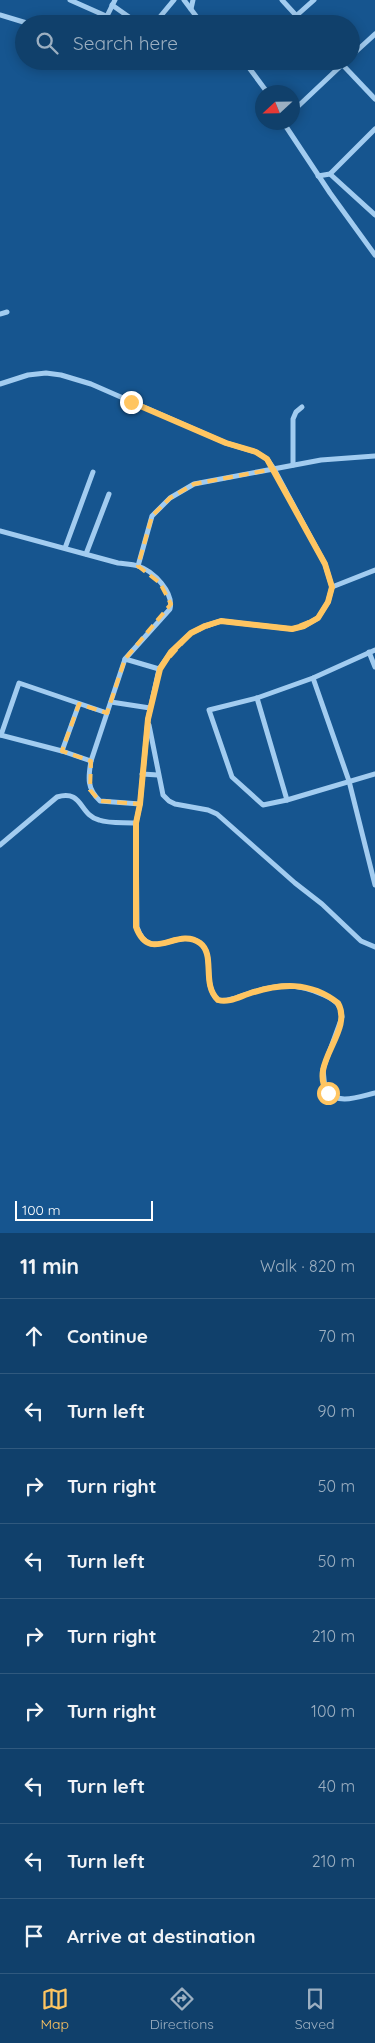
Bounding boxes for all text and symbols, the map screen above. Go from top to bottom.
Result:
search box [15,15,360,70]
icon: search [33,29,61,57]
text: Search here [73,31,178,55]
north arrow [255,85,300,130]
route end [120,391,143,414]
route start [317,1082,340,1105]
scale bar [15,1198,152,1221]
text: 100 m [22,1201,60,1219]
text: 11 min [20,1253,79,1279]
text: Walk · 820 m [260,1256,355,1276]
icon: ahead [20,1322,48,1350]
text: Continue [67,1324,148,1348]
text: 70 m [318,1326,355,1346]
icon: left [20,1397,48,1425]
text: Turn left [67,1399,145,1423]
text: 90 m [318,1401,355,1421]
icon: right [20,1472,48,1500]
text: Turn right [67,1474,156,1498]
text: 50 m [318,1476,355,1496]
icon: left [20,1547,48,1575]
text: Turn left [67,1549,145,1573]
text: 50 m [318,1551,355,1571]
icon: right [20,1622,48,1650]
text: Turn right [67,1624,156,1648]
text: 210 m [312,1626,355,1646]
icon: right [20,1697,48,1725]
text: Turn right [67,1699,156,1723]
text: 100 m [311,1701,355,1721]
icon: left [20,1772,48,1800]
text: Turn left [67,1774,145,1798]
text: 40 m [318,1776,355,1796]
icon: left [20,1847,48,1875]
text: Turn left [67,1849,145,1873]
text: 210 m [312,1851,355,1871]
icon: arrive [20,1922,48,1950]
text: Arrive at destination [67,1924,256,1948]
tab: Map [40,1985,69,2033]
tab: Directions [150,1985,214,2033]
tab: Saved [295,1985,335,2033]

